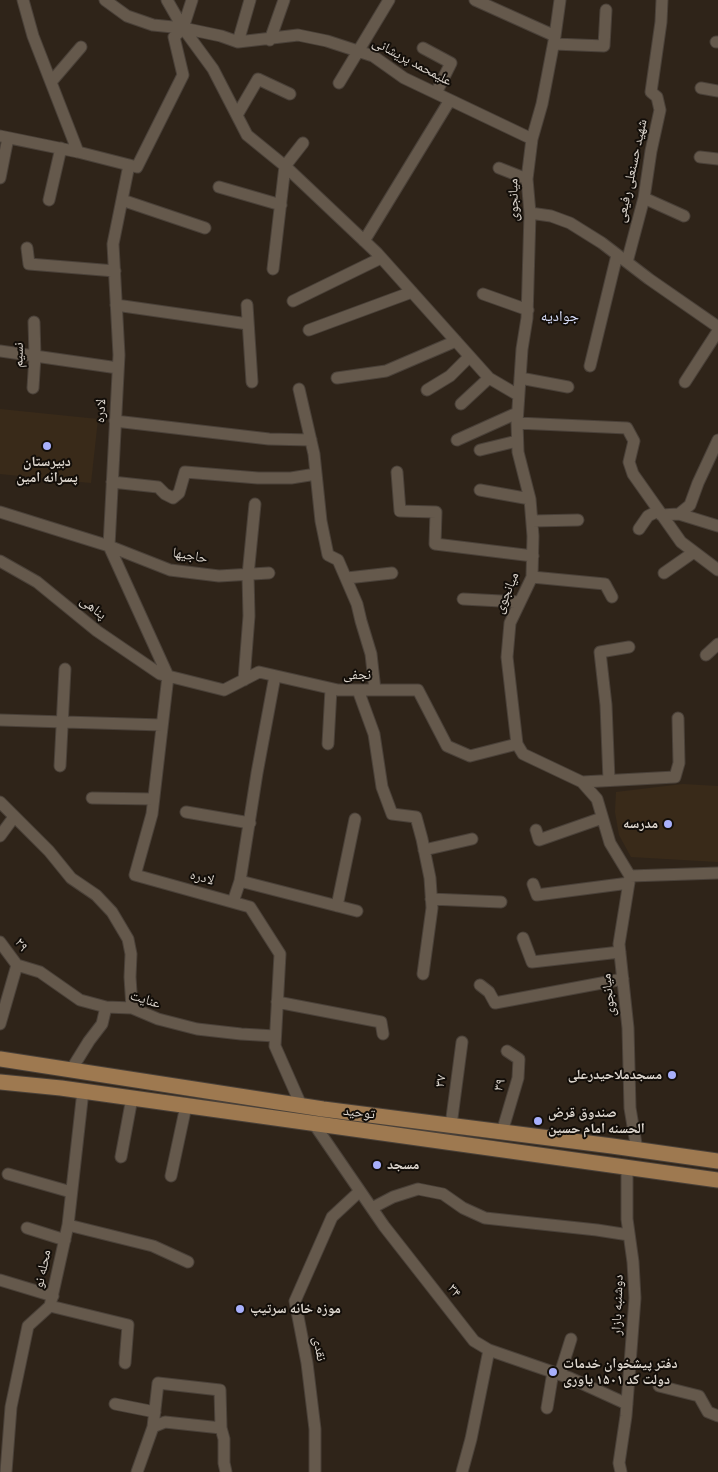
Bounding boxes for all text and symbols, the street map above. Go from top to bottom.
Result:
street label: علیمحمد پریشانی [369,34,455,90]
street label: شهید حسنعلی رفیعی [613,118,651,224]
street label: میانجوی [505,178,523,222]
district label: جوادیه [541,308,579,326]
street label: نسیم [10,342,28,368]
street label: لادره [92,398,110,424]
marker: دبیرستان پسرانه امین [41,440,53,452]
place label: دبیرستان پسرانه امین [16,454,78,487]
street label: حاجیها [171,545,209,567]
street label: میانجوی [491,570,523,616]
street label: پناهی [76,592,110,624]
street label: نجفی [343,667,371,683]
place label: مدرسه [623,816,658,832]
marker: مدرسه [662,818,674,830]
street label: لادره [188,867,216,889]
street label: ۲۹ [11,935,31,955]
street label: میانجوی [598,973,620,1017]
street label: عنایت [128,987,162,1013]
place label: مسجدملاحیدرعلی [568,1067,662,1083]
marker: مسجدملاحیدرعلی [666,1069,678,1081]
street label: ۳۷ [432,1074,450,1088]
street label: ۳۹ [490,1077,510,1093]
street label: توحید [342,1103,376,1123]
place label: صندوق قرض الحسنه امام حسین [548,1105,645,1138]
marker: صندوق قرض الحسنه امام حسین [532,1115,544,1127]
place label: مسجد [387,1157,419,1173]
marker: مسجد [371,1159,383,1171]
street label: محله نو [31,1248,55,1290]
street label: دوشنبه بازار [609,1274,627,1336]
street label: ۳۴ [444,1281,464,1301]
place label: موزه خانه سرتیپ [250,1301,341,1317]
marker: موزه خانه سرتیپ [234,1303,246,1315]
street label: نقدی [309,1335,329,1363]
place label: دفتر پیشخوان خدمات دولت کد ۱۵۰۱ یاوری [563,1356,678,1388]
marker: دفتر پیشخوان خدمات دولت کد ۱۵۰۱ یاوری [547,1366,559,1378]

